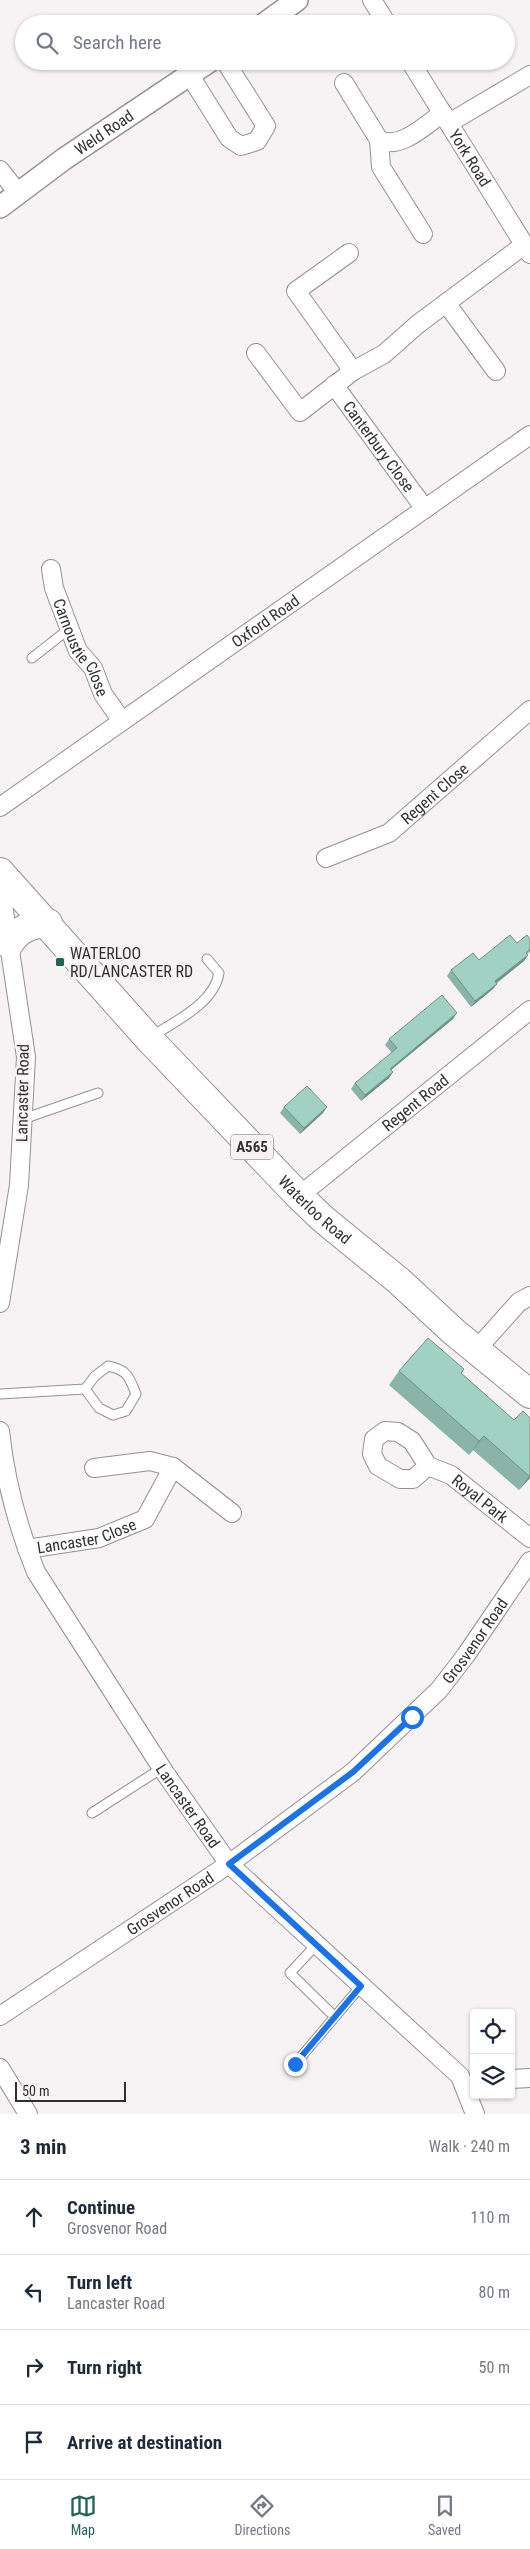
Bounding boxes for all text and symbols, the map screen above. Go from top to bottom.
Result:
search box [15,15,515,70]
icon: search [33,29,61,57]
text: Search here [73,31,161,54]
street label: Weld Road [71,106,137,159]
street label: York Road [445,126,495,190]
street label: Canterbury Close [339,397,418,496]
street label: Oxford Road [228,591,303,652]
street label: Carnoustie Close [49,596,112,699]
street label: Regent Close [397,759,472,828]
place label: WATERLOO RD/LANCASTER RD [70,944,193,981]
marker: WATERLOO RD/LANCASTER RD [54,956,66,968]
street label: Lancaster Road [12,1044,33,1142]
street label: Regent Road [378,1071,452,1135]
road number: A565 [231,1134,273,1160]
street label: Waterloo Road [274,1172,355,1248]
street label: Royal Park [448,1471,512,1527]
street label: Lancaster Close [36,1515,139,1557]
street label: Grosvenor Road [438,1595,512,1688]
route start [401,1706,424,1729]
street label: Lancaster Road [152,1761,224,1852]
street label: Grosvenor Road [123,1868,217,1939]
map controls [470,2009,515,2099]
button: locate [470,2009,515,2054]
route end [284,2053,307,2076]
button: layers [470,2054,515,2099]
scale bar [15,2079,126,2102]
text: 50 m [22,2083,50,2099]
text: 3 min [20,2135,67,2159]
text: Walk · 240 m [429,2137,510,2156]
text: Continue [67,2196,135,2219]
icon: ahead [20,2203,48,2231]
text: 110 m [471,2208,510,2227]
text: Grosvenor Road [67,2219,167,2238]
text: Turn left [67,2271,132,2294]
icon: left [20,2278,48,2306]
text: 80 m [478,2283,510,2302]
text: Lancaster Road [67,2294,165,2313]
icon: right [20,2353,48,2381]
text: Turn right [67,2356,142,2379]
text: 50 m [478,2358,510,2377]
icon: arrive [20,2428,48,2456]
text: Arrive at destination [67,2431,222,2454]
tab: Map [69,2492,97,2538]
tab: Directions [234,2492,290,2538]
tab: Saved [428,2492,461,2538]

